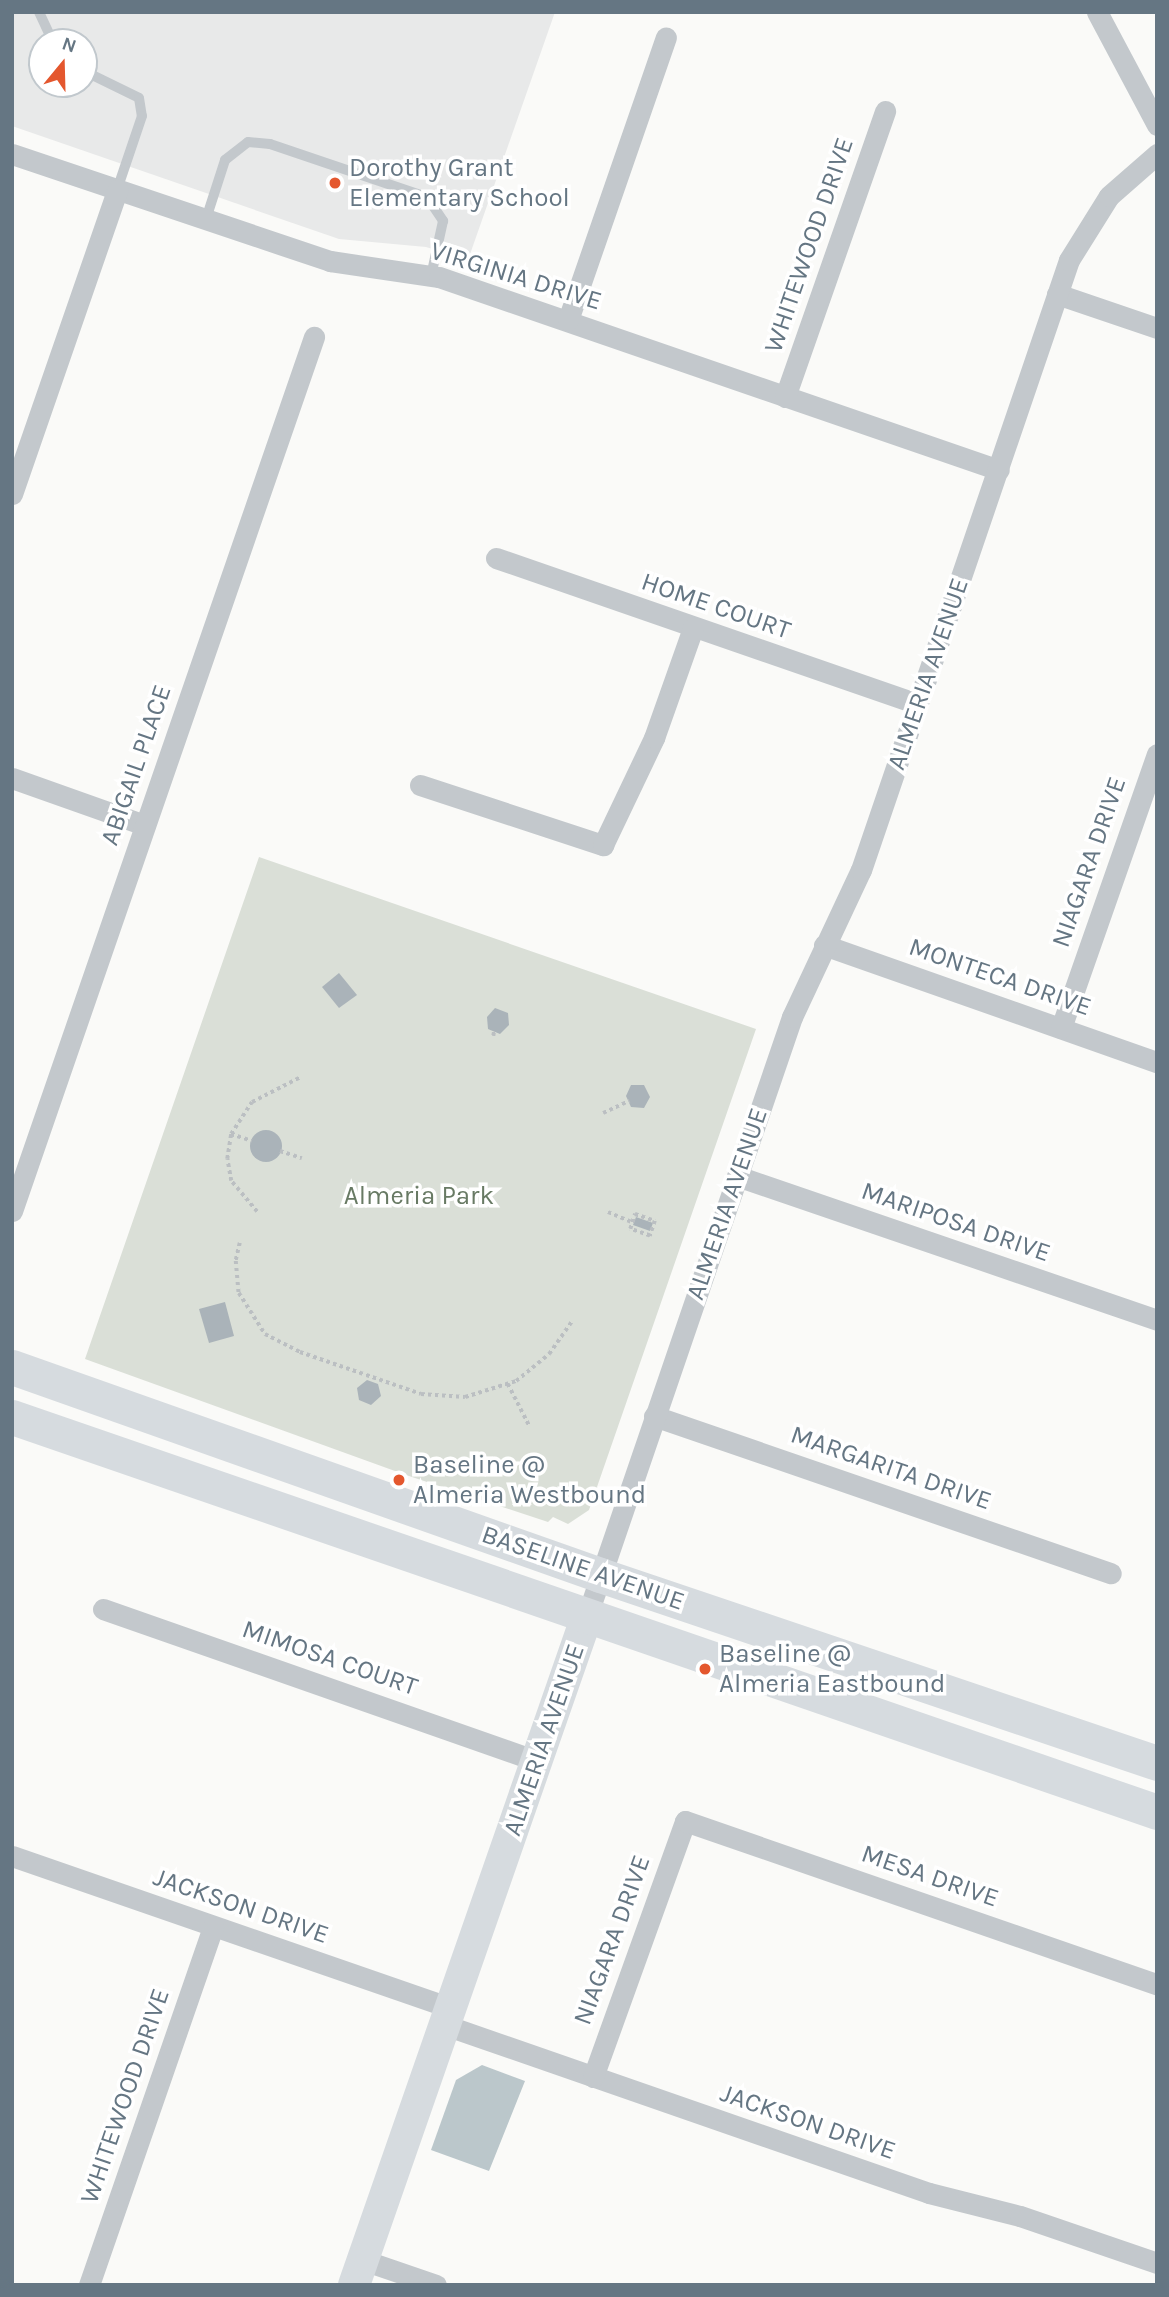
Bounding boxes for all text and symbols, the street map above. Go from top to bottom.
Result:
north arrow [28,28,98,98]
text: N [59,32,79,58]
street label: WHITEWOOD DRIVE [758,133,860,357]
place label: Dorothy Grant Elementary School [349,152,570,214]
marker: Dorothy Grant Elementary School [327,175,343,191]
street label: VIRGINIA DRIVE [427,235,605,317]
street label: HOME COURT [637,566,795,646]
street label: ALMERIA AVENUE [881,574,975,774]
street label: ABIGAIL PLACE [94,681,178,849]
street label: NIAGARA DRIVE [1045,773,1133,951]
street label: MONTECA DRIVE [905,931,1095,1023]
street label: ALMERIA AVENUE [680,1104,774,1304]
street label: MARIPOSA DRIVE [857,1175,1055,1269]
park label: Almeria Park [344,1180,494,1212]
street label: MARGARITA DRIVE [786,1419,996,1517]
place label: Baseline @ Almeria Westbound [413,1449,646,1510]
marker: Baseline @ Almeria Westbound [391,1472,407,1488]
street label: BASELINE AVENUE [478,1519,688,1617]
street label: MIMOSA COURT [238,1613,422,1703]
place label: Baseline @ Almeria Eastbound [719,1638,945,1700]
street label: ALMERIA AVENUE [497,1640,591,1840]
marker: Baseline @ Almeria Eastbound [697,1661,713,1677]
street label: MESA DRIVE [857,1838,1003,1914]
street label: NIAGARA DRIVE [567,1851,657,2029]
street label: JACKSON DRIVE [149,1861,333,1951]
street label: WHITEWOOD DRIVE [74,1984,176,2208]
street label: JACKSON DRIVE [716,2077,900,2167]

